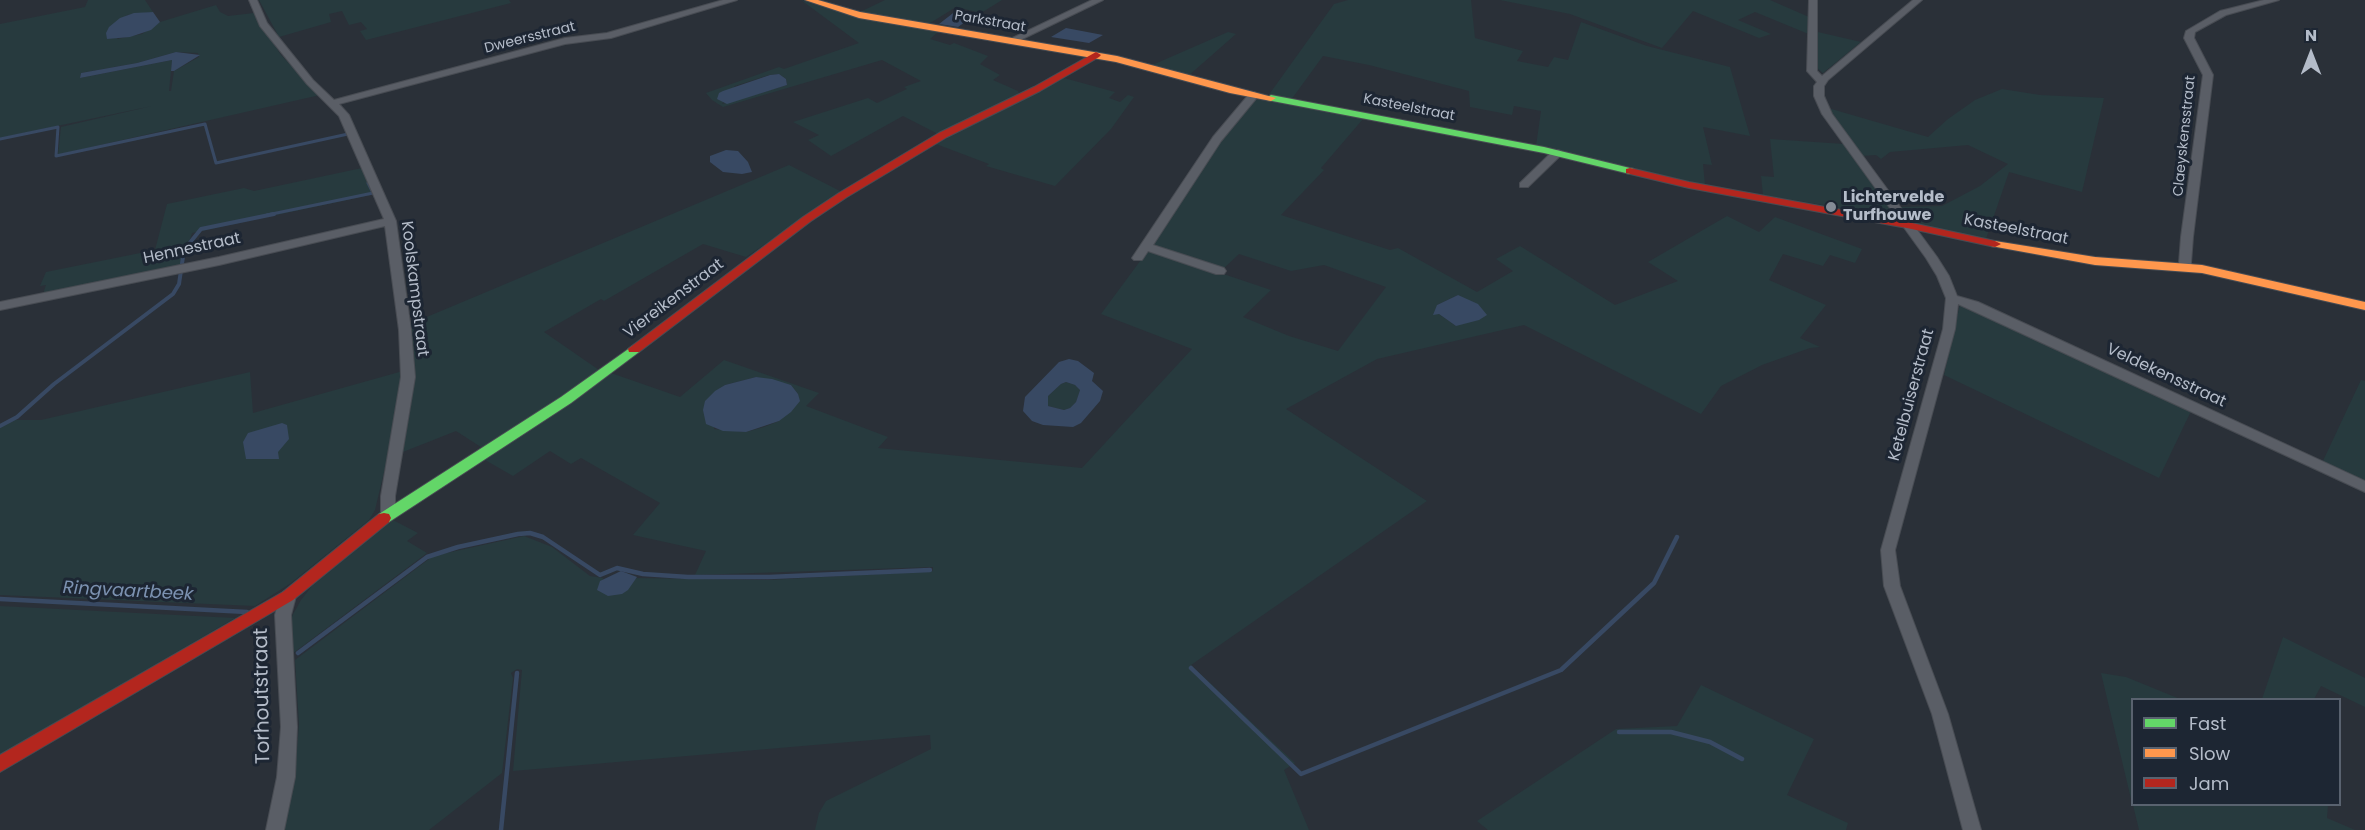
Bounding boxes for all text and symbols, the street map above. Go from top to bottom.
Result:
street label: Parkstraat [953,8,1027,36]
street label: Dweersstraat [483,19,577,57]
north arrow [2281,24,2341,84]
text: N [2305,24,2317,47]
street label: Claeyskensstraat [2170,75,2200,197]
street label: Kasteelstraat [1362,91,1456,125]
place label: Lichtervelde Turfhouwe [1843,188,1944,226]
marker: Lichtervelde Turfhouwe [1824,200,1838,214]
street label: Kasteelstraat [1962,210,2070,250]
street label: Koolskampstraat [396,220,432,358]
street label: Hennestraat [142,229,242,269]
street label: Viereikenstraat [620,255,728,343]
street label: Ketelbuiserstraat [1885,327,1939,463]
street label: Veldekensstraat [2103,340,2229,412]
water label: Ringvaartbeek [62,578,194,606]
street label: Torhoutstraat [250,628,276,764]
legend [2131,698,2341,806]
text: Fast [2189,711,2226,736]
text: Slow [2189,741,2230,766]
text: Jam [2189,771,2229,796]

